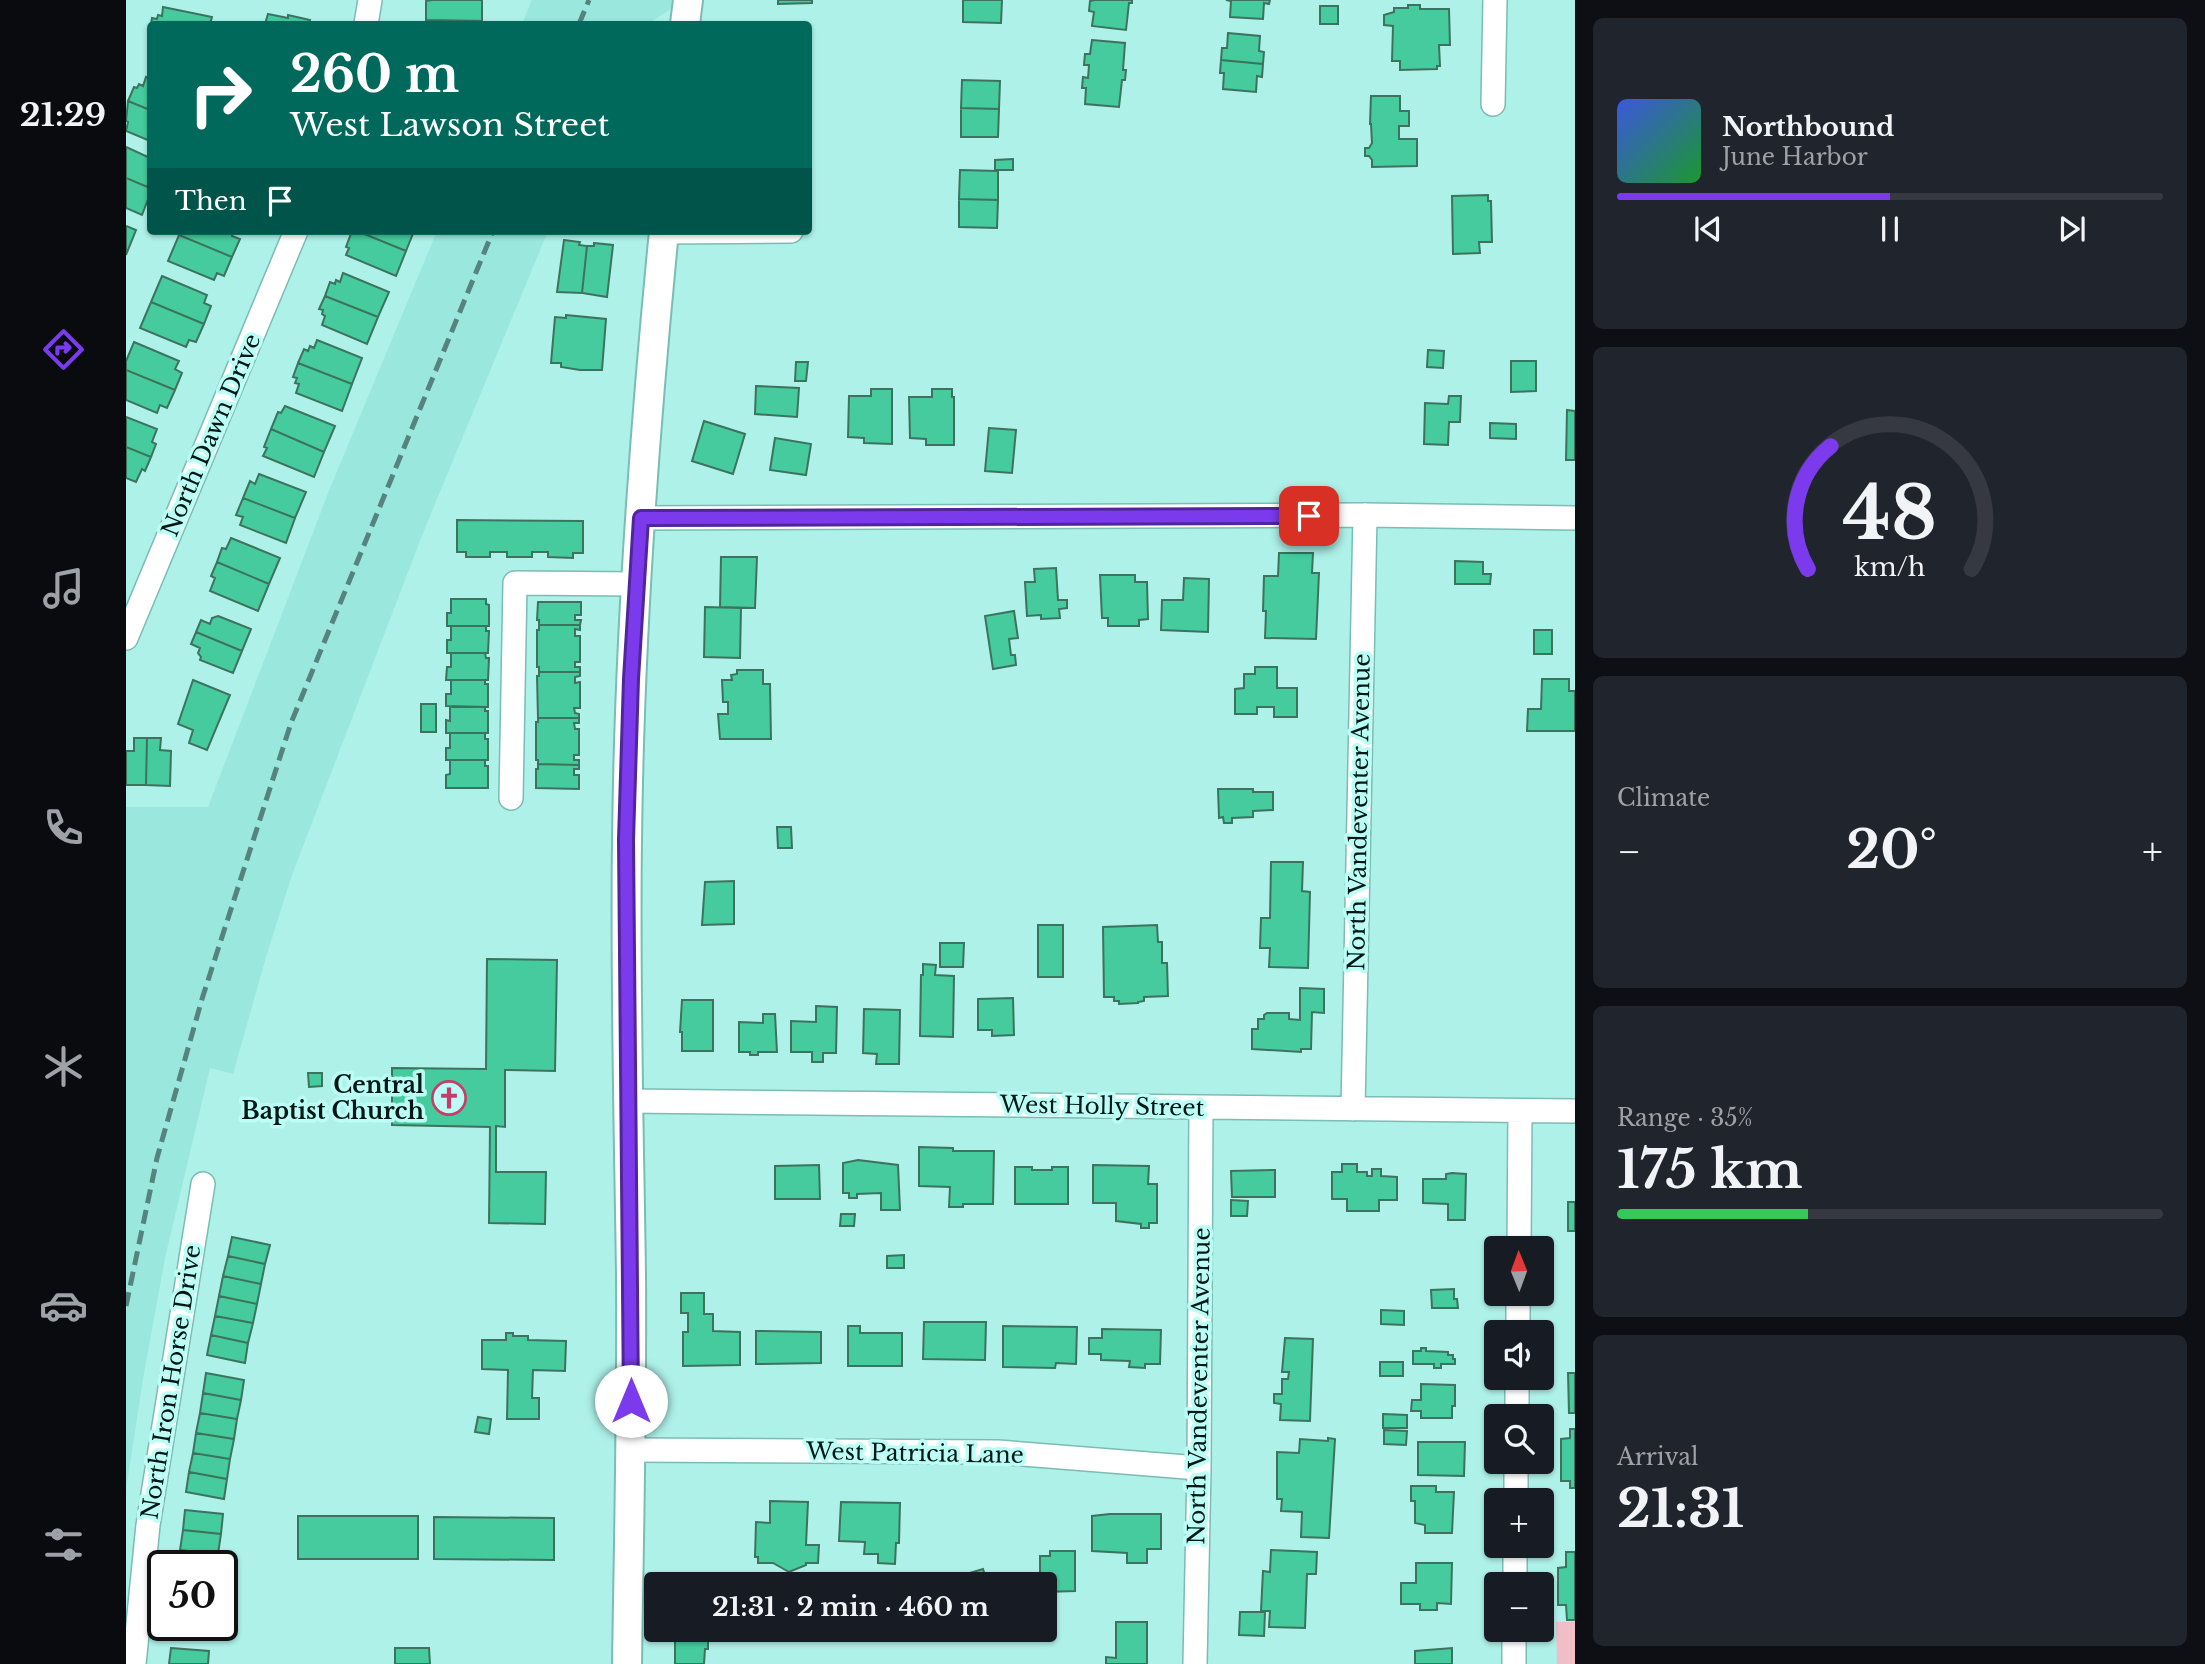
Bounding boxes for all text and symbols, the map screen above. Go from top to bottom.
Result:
text: 260 m [290,44,459,105]
icon: right [175,49,266,140]
text: 21:29 [20,95,106,135]
text: West Lawson Street [290,105,610,145]
text: Northbound [1722,111,1894,143]
text: June Harbor [1722,143,1868,171]
icon: arrive [261,182,299,220]
text: Then [175,185,247,217]
icon: previous [1689,210,1727,248]
icon: pause [1871,210,1909,248]
icon: next [2053,210,2091,248]
icon: directions [39,325,88,374]
street label: North Dawn Drive [156,329,266,541]
text: 48 [1843,468,1937,559]
pin [1279,486,1339,546]
icon: arrive [1290,497,1328,535]
text: km/h [1855,552,1925,583]
icon: music [39,564,88,613]
street label: North Vandeventer Avenue [1342,653,1376,971]
text: Climate [1617,784,1710,812]
icon: phone [39,803,88,852]
text: 20° [1846,818,1937,882]
text: − [1617,828,1641,875]
text: + [2142,828,2163,875]
icon: climate [39,1042,88,1091]
place label: Central Baptist Church [241,1071,425,1125]
church icon: Central Baptist Church [430,1079,468,1117]
street label: West Holly Street [999,1090,1205,1122]
text: Range · 35% [1617,1104,1753,1132]
text: 175 km [1617,1138,1803,1202]
street label: North Vandeventer Avenue [1182,1227,1216,1545]
north arrow [1484,1236,1554,1306]
map controls [1484,1236,1554,1642]
street label: North Iron Horse Drive [135,1243,207,1521]
icon: car [39,1281,88,1330]
button: sound [1484,1320,1554,1390]
position arrow [594,1364,668,1438]
button: search [1484,1404,1554,1474]
street label: West Patricia Lane [805,1437,1024,1469]
text: Arrival [1617,1443,1698,1471]
text: 21:31 [1617,1477,1744,1541]
button: + [1484,1488,1554,1558]
icon: filters [39,1520,88,1569]
speed limit sign: 50 [147,1550,238,1641]
button: − [1484,1572,1554,1642]
text: 21:31 · 2 min · 460 m [712,1591,989,1623]

